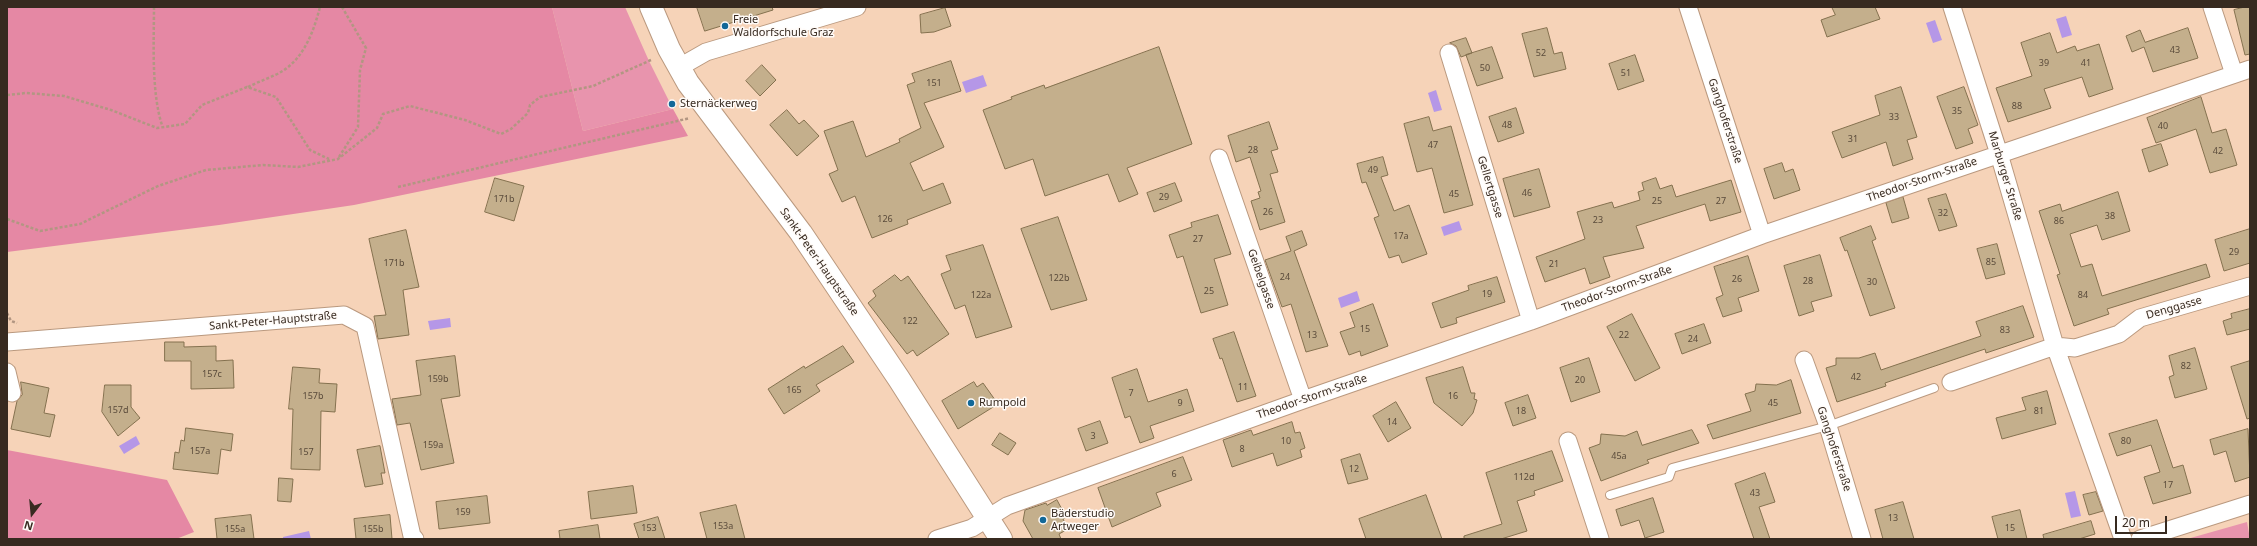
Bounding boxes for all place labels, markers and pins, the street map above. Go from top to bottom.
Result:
place label: Freie Waldorfschule Graz [733,13,833,39]
marker: Freie Waldorfschule Graz [720,21,730,31]
place label: Sternäckerweg [680,97,757,111]
marker: Sternäckerweg [667,99,677,109]
place label: Rumpold [979,396,1026,410]
marker: Rumpold [966,398,976,408]
place label: Bäderstudio Artweger [1051,507,1114,533]
marker: Bäderstudio Artweger [1038,515,1048,525]

